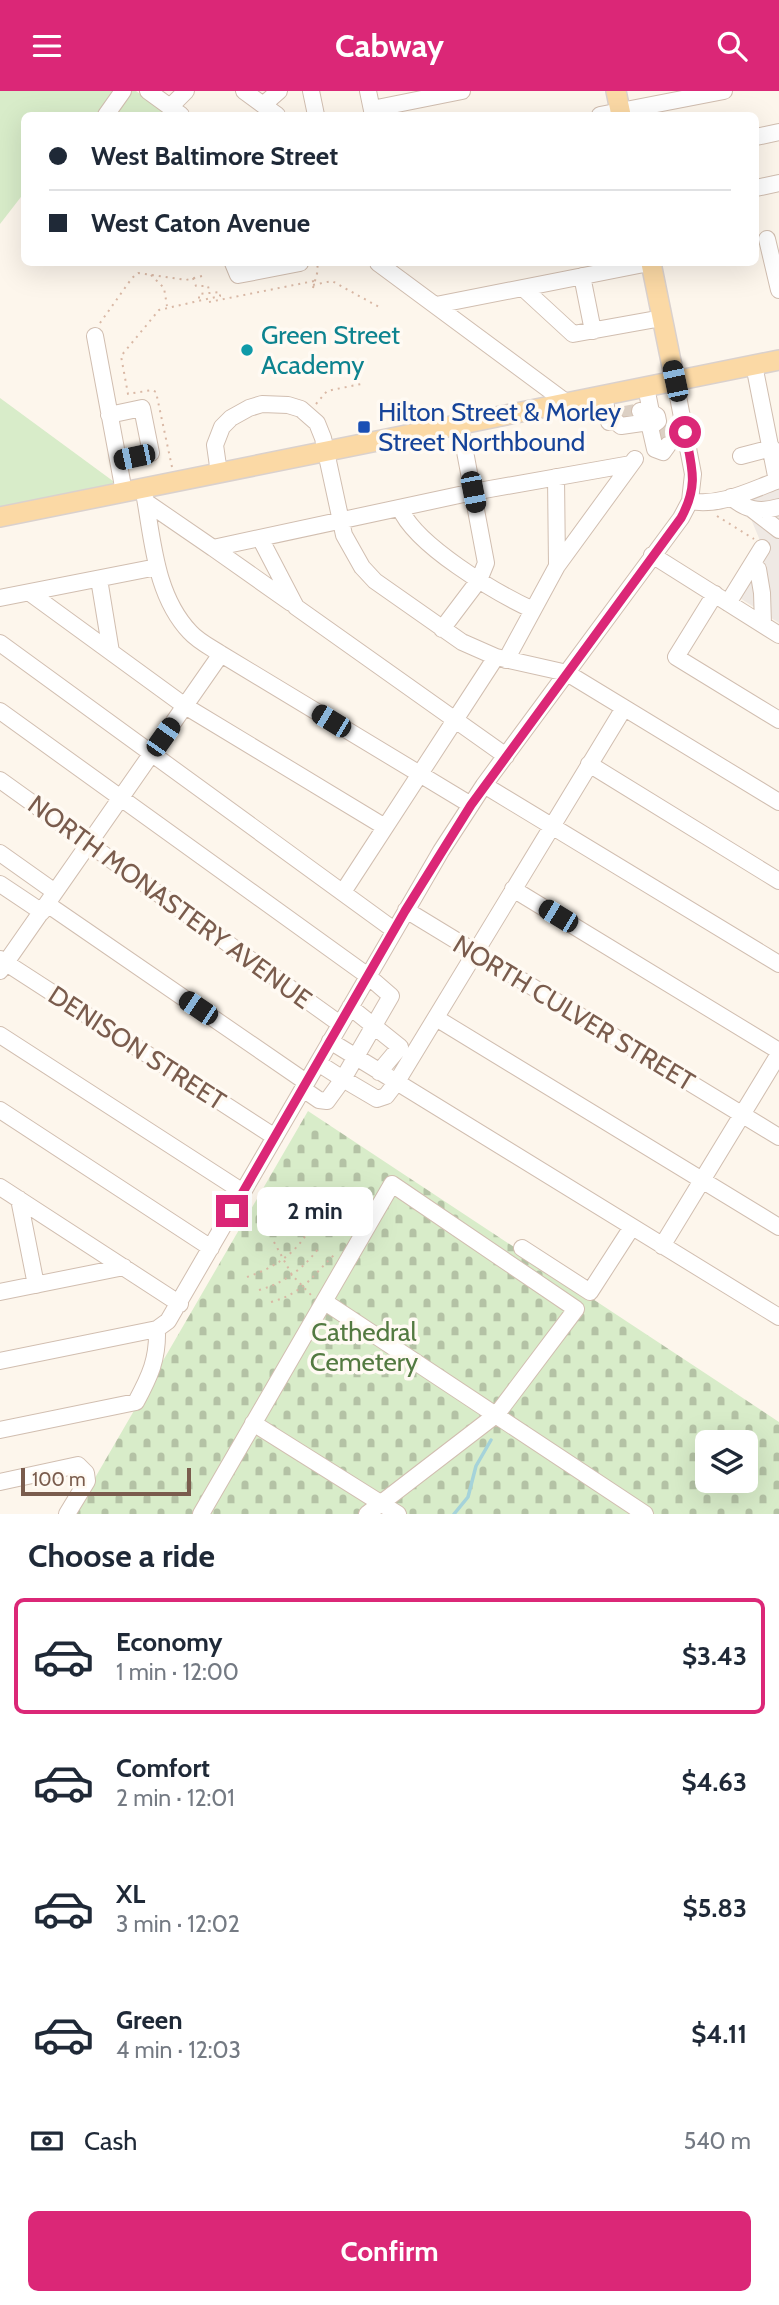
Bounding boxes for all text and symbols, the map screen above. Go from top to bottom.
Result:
text: Cabway [335,26,444,65]
icon: menu [28,27,66,65]
icon: search [713,27,751,65]
text: West Baltimore Street [91,140,338,172]
text: West Caton Avenue [91,207,310,239]
place label: Green Street Academy [261,319,400,381]
marker: Green Street Academy [239,342,255,358]
car [661,358,690,404]
place label: Hilton Street & Morley Street Northbound [378,396,621,458]
route start [669,416,701,448]
marker: Hilton Street & Morley Street Northbound [356,419,372,435]
car [112,442,157,472]
car [459,469,488,515]
car [308,701,355,741]
car [143,714,184,760]
street label: NORTH MONASTERY AVENUE [22,788,318,1016]
car [535,896,582,936]
street label: NORTH CULVER STREET [447,928,701,1098]
street label: DENISON STREET [42,979,232,1117]
car [175,988,222,1028]
callout: 2 min [256,1187,372,1235]
route end [216,1195,248,1227]
text: 2 min [287,1197,343,1225]
park label: Cathedral Cemetery [310,1316,418,1378]
map controls [695,1430,758,1493]
button: layers [695,1430,758,1493]
scale bar [21,1465,191,1497]
text: 100 m [32,1468,86,1491]
text: Choose a ride [28,1536,215,1575]
icon: car [32,1625,95,1688]
text: Economy [116,1626,222,1658]
text: $3.43 [682,1640,747,1672]
text: 1 min · 12:00 [116,1658,239,1686]
icon: car [32,1751,95,1814]
text: Comfort [116,1752,210,1784]
text: $4.63 [681,1766,747,1798]
text: 2 min · 12:01 [116,1784,235,1812]
icon: car [32,1877,95,1940]
text: XL [116,1878,145,1910]
text: $5.83 [682,1892,747,1924]
text: 3 min · 12:02 [116,1910,240,1938]
icon: car [32,2003,95,2066]
text: Green [116,2004,183,2036]
text: $4.11 [691,2018,747,2050]
text: 4 min · 12:03 [116,2036,241,2064]
icon: cash [28,2122,66,2160]
text: Cash [84,2125,137,2157]
text: 540 m [684,2127,751,2155]
button: Confirm [28,2211,751,2291]

